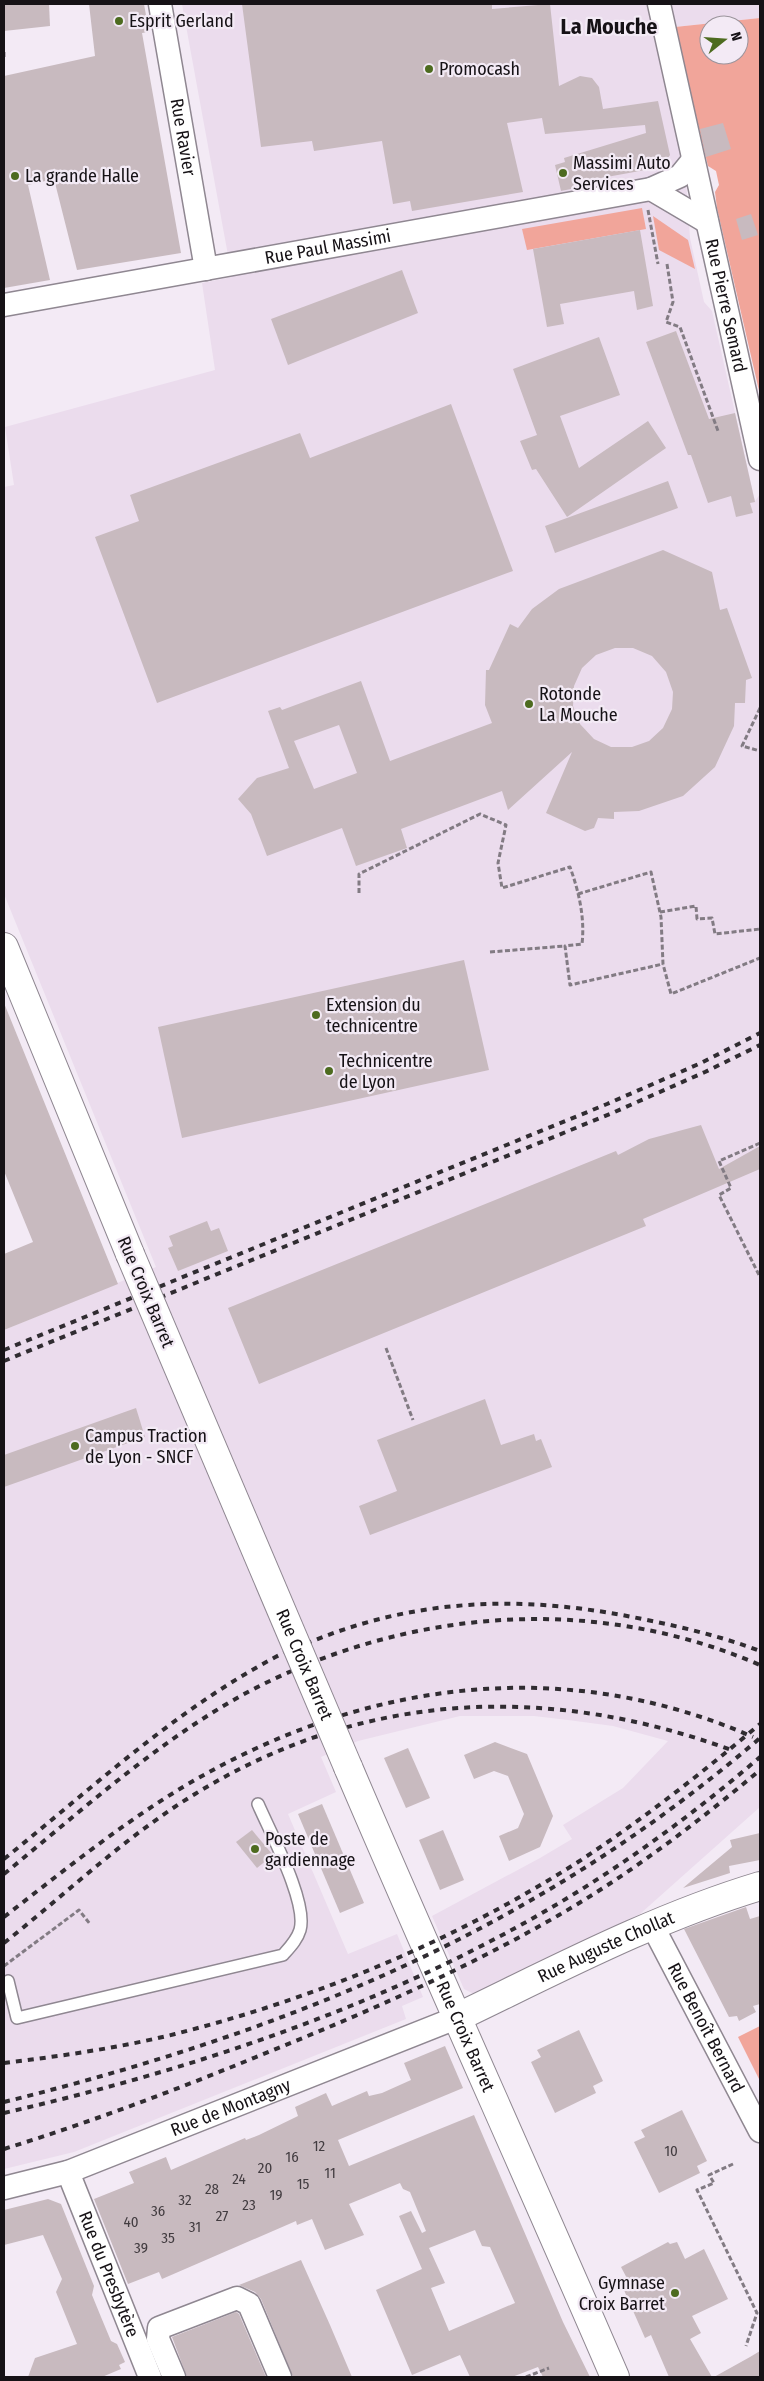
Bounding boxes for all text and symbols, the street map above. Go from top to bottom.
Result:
place label: Esprit Gerland [129,10,234,32]
district label: La Mouche [561,13,657,40]
marker: Esprit Gerland [113,15,125,27]
north arrow [699,15,749,65]
text: N [727,30,745,43]
place label: Promocash [439,58,520,80]
marker: Promocash [423,63,435,75]
street label: Rue Ravier [166,97,201,178]
place label: Massimi Auto Services [573,152,671,195]
place label: La grande Halle [25,165,139,187]
marker: Massimi Auto Services [557,167,569,179]
marker: La grande Halle [9,170,21,182]
street label: Rue Paul Massimi [263,225,393,269]
street label: Rue Pierre Semard [700,237,751,375]
place label: Rotonde La Mouche [539,683,618,726]
marker: Rotonde La Mouche [523,698,535,710]
place label: Extension du technicentre [326,994,421,1037]
marker: Extension du technicentre [310,1009,322,1021]
place label: Technicentre de Lyon [339,1050,433,1093]
marker: Technicentre de Lyon [323,1065,335,1077]
street label: Rue Croix Barret [113,1233,179,1351]
place label: Campus Traction de Lyon - SNCF [85,1425,207,1468]
marker: Campus Traction de Lyon - SNCF [69,1440,81,1452]
street label: Rue Croix Barret [271,1606,338,1724]
place label: Poste de gardiennage [265,1828,356,1871]
marker: Poste de gardiennage [249,1843,261,1855]
street label: Rue Auguste Chollat [534,1907,678,1988]
street label: Rue Benoît Bernard [663,1959,749,2096]
street label: Rue Croix Barret [431,1978,500,2095]
street label: Rue de Montagny [167,2074,294,2141]
house number: 12 [313,2137,326,2155]
house number: 10 [664,2142,678,2160]
house number: 16 [285,2148,299,2166]
house number: 20 [258,2159,272,2177]
house number: 11 [324,2164,336,2182]
house number: 24 [232,2170,246,2188]
house number: 15 [297,2175,309,2193]
house number: 28 [205,2180,219,2198]
house number: 19 [269,2186,283,2204]
house number: 32 [178,2191,192,2209]
house number: 23 [242,2196,256,2214]
house number: 36 [151,2202,165,2220]
house number: 27 [216,2207,228,2225]
street label: Rue du Presbytère [74,2208,144,2340]
house number: 40 [123,2213,139,2231]
house number: 31 [189,2218,201,2236]
house number: 35 [161,2229,175,2247]
house number: 39 [134,2239,148,2257]
place label: Gymnase Croix Barret [579,2272,665,2315]
marker: Gymnase Croix Barret [669,2287,681,2299]

